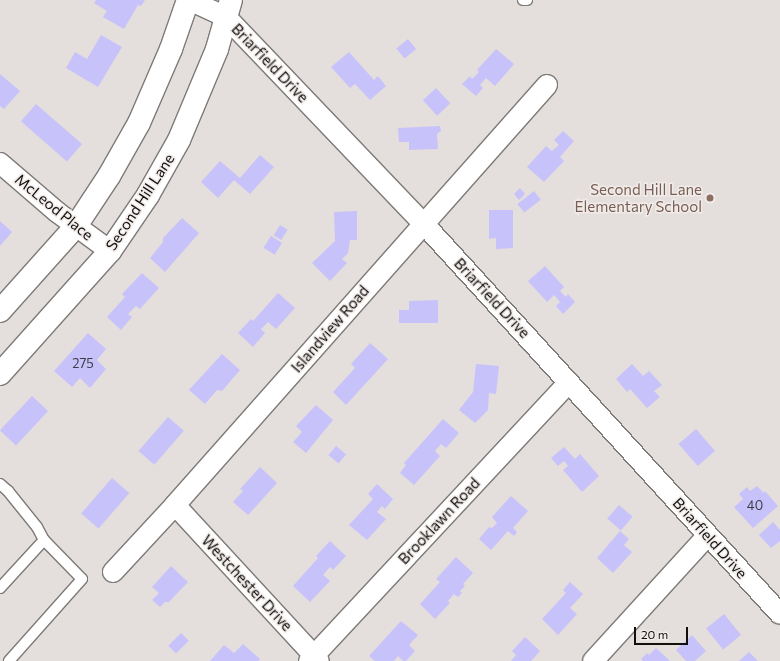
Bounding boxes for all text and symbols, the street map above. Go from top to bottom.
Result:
street label: Briarfield Drive [228,20,312,106]
street label: Second Hill Lane [102,150,178,254]
street label: McLeod Place [11,170,97,244]
place label: Second Hill Lane Elementary School [575,180,702,215]
marker: Second Hill Lane Elementary School [705,193,715,203]
street label: Briarfield Drive [450,254,534,342]
street label: Islandview Road [287,282,373,376]
house number: 275 [72,355,94,371]
street label: Brooklawn Road [394,474,484,568]
street label: Briarfield Drive [669,494,751,582]
house number: 40 [747,497,763,513]
street label: Westchester Drive [198,531,296,635]
scale bar [636,619,690,645]
text: 20 m [641,627,668,641]

